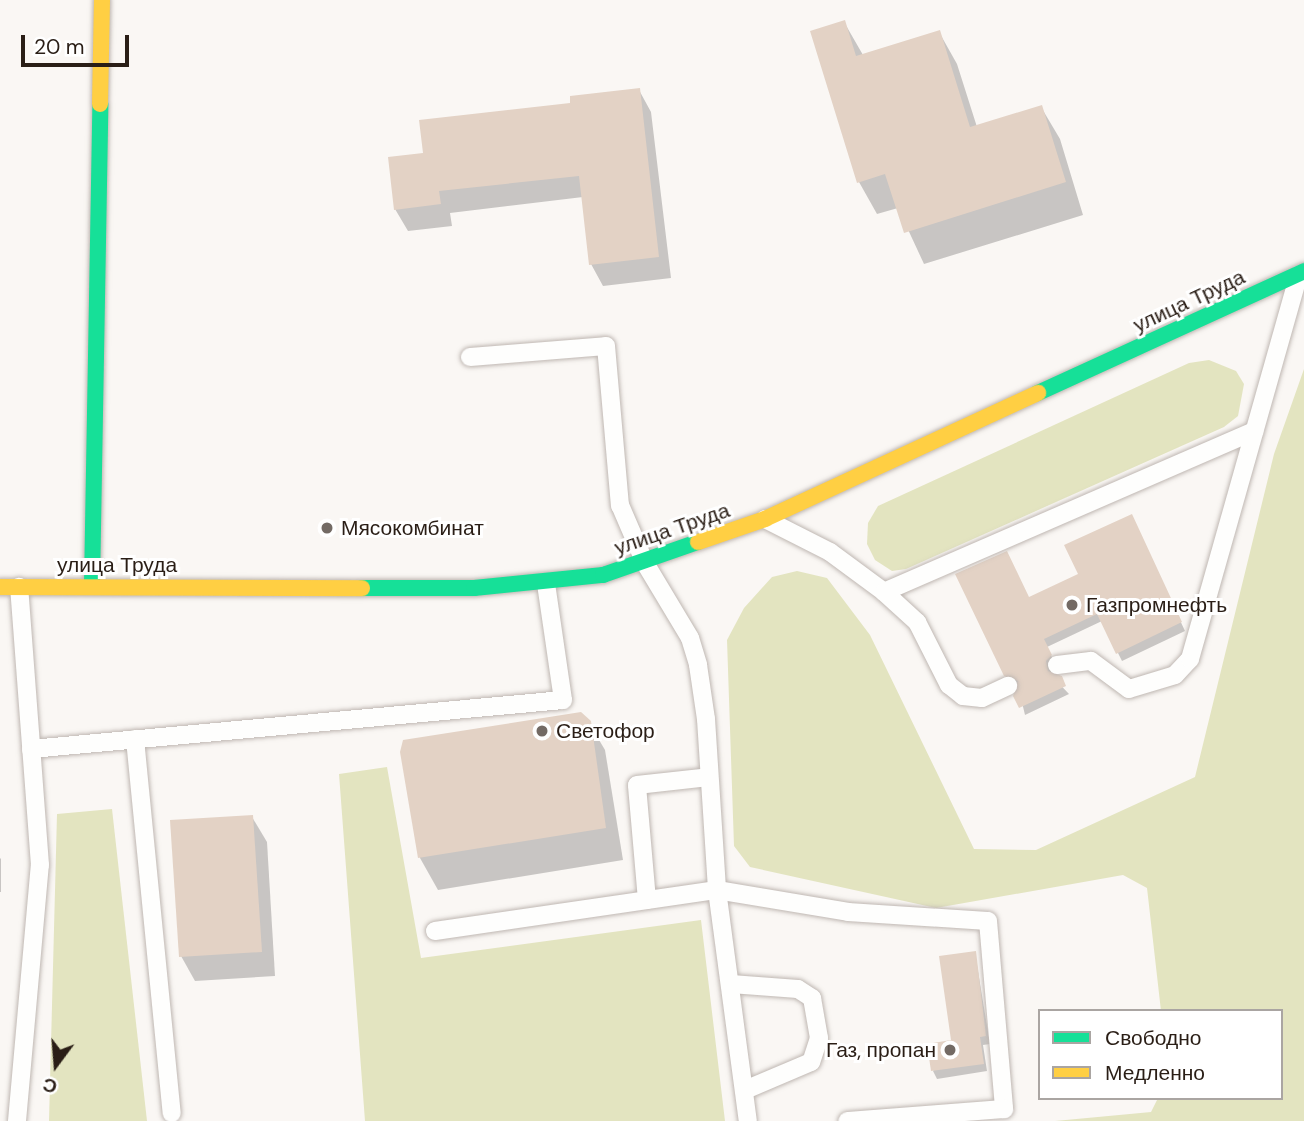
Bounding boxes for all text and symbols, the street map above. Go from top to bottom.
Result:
scale bar [24,21,133,65]
text: 20 m [34,33,85,61]
street label: улица Труда [1129,264,1249,338]
street label: улица Труда [611,498,733,560]
place label: Мясокомбинат [341,515,484,541]
marker: Мясокомбинат [319,520,335,536]
street label: улица Труда [57,552,177,578]
place label: Газпромнефть [1086,592,1227,618]
marker: Газпромнефть [1064,597,1080,613]
place label: Светофор [556,718,655,744]
marker: Светофор [534,723,550,739]
legend [1038,1009,1283,1100]
text: Свободно [1105,1024,1202,1052]
north arrow [21,1030,91,1100]
place label: Газ, пропан [826,1037,936,1063]
marker: Газ, пропан [942,1042,958,1058]
text: Медленно [1105,1059,1205,1087]
text: С [40,1072,60,1100]

